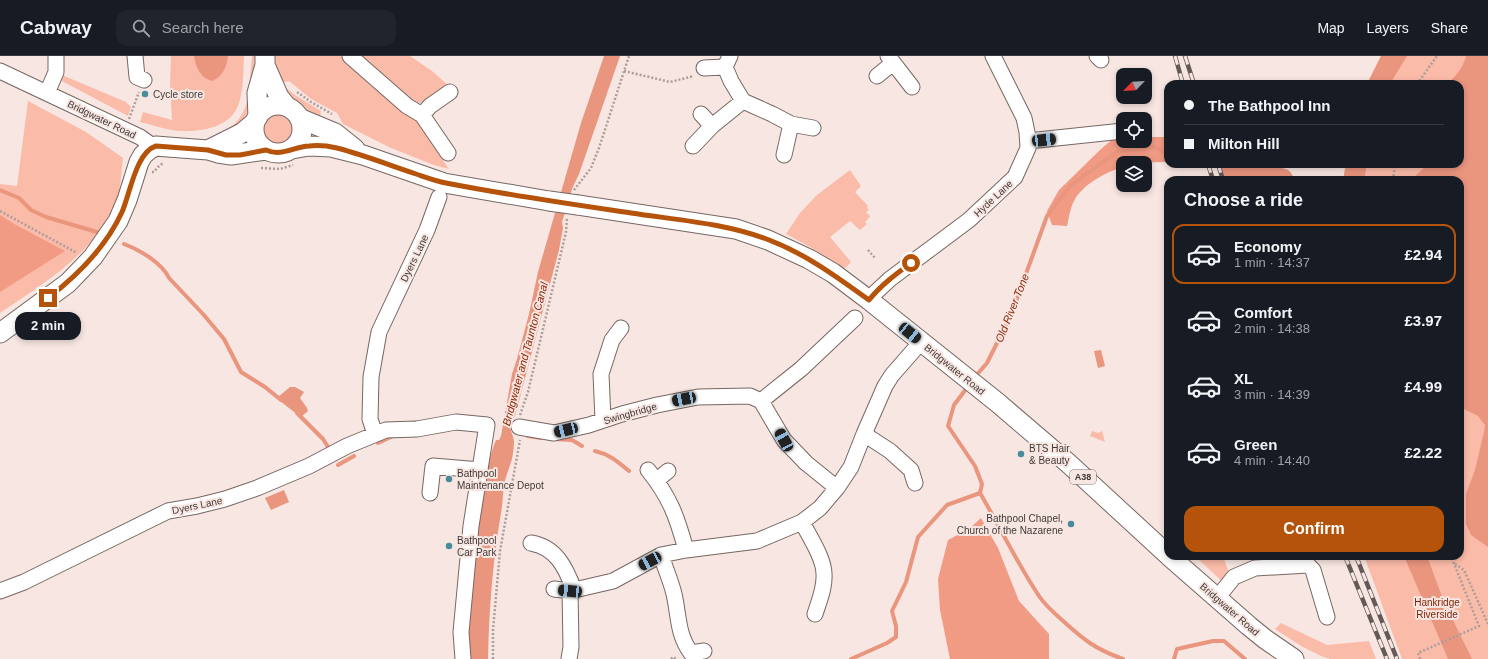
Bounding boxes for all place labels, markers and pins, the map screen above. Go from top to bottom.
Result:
marker: Cycle store [140,89,150,99]
place label: Cycle store [153,89,203,100]
place label: BTS Hair & Beauty [1029,443,1070,466]
marker: BTS Hair & Beauty [1016,449,1026,459]
place label: Bathpool Maintenance Depot [457,468,544,491]
marker: Bathpool Maintenance Depot [444,474,454,484]
place label: Bathpool Chapel, Church of the Nazarene [957,513,1063,536]
marker: Bathpool Chapel, Church of the Nazarene [1066,519,1076,529]
place label: Bathpool Car Park [457,535,497,558]
marker: Bathpool Car Park [444,541,454,551]

